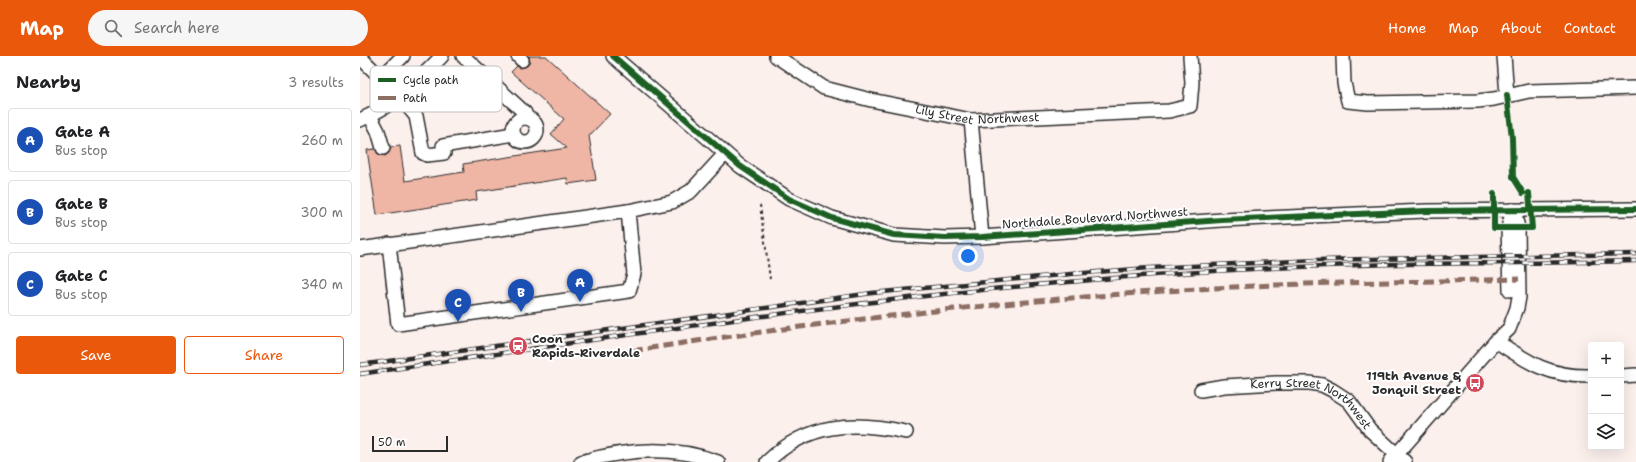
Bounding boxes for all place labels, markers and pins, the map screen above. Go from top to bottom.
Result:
pin: A [567,269,593,302]
pin: B [508,279,534,312]
pin: C [445,289,471,322]
place label: Coon Rapids-Riverdale [532,331,640,361]
station icon: Coon Rapids-Riverdale [507,335,529,357]
place label: 119th Avenue & Jonquil Street [1366,368,1462,398]
bus stop icon: 119th Avenue & Jonquil Street [1464,372,1486,394]

